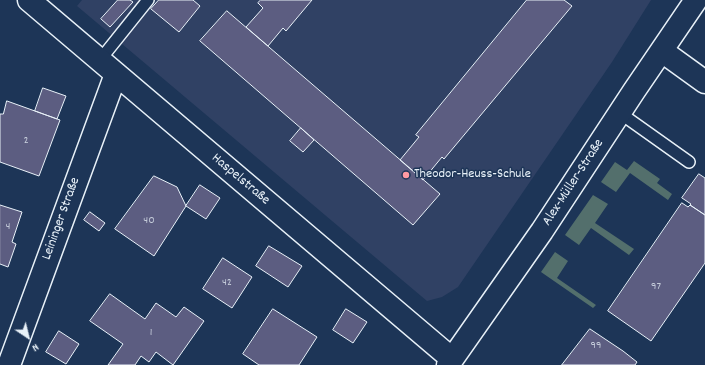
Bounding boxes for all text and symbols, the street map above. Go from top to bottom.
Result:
house number: 2 [23,134,29,148]
street label: Alex-Müller-Straße [540,136,608,230]
street label: Haspelstraße [207,151,273,209]
place label: Theodor-Heuss-Schule [414,167,531,183]
marker: Theodor-Heuss-Schule [401,170,411,180]
street label: Leininger Straße [39,175,85,263]
house number: 40 [143,214,155,228]
house number: 4 [6,220,10,234]
house number: 42 [222,276,232,290]
house number: 97 [651,280,661,294]
north arrow [8,317,48,357]
house number: 1 [150,326,152,340]
text: N [28,339,42,355]
house number: 99 [591,339,601,353]

